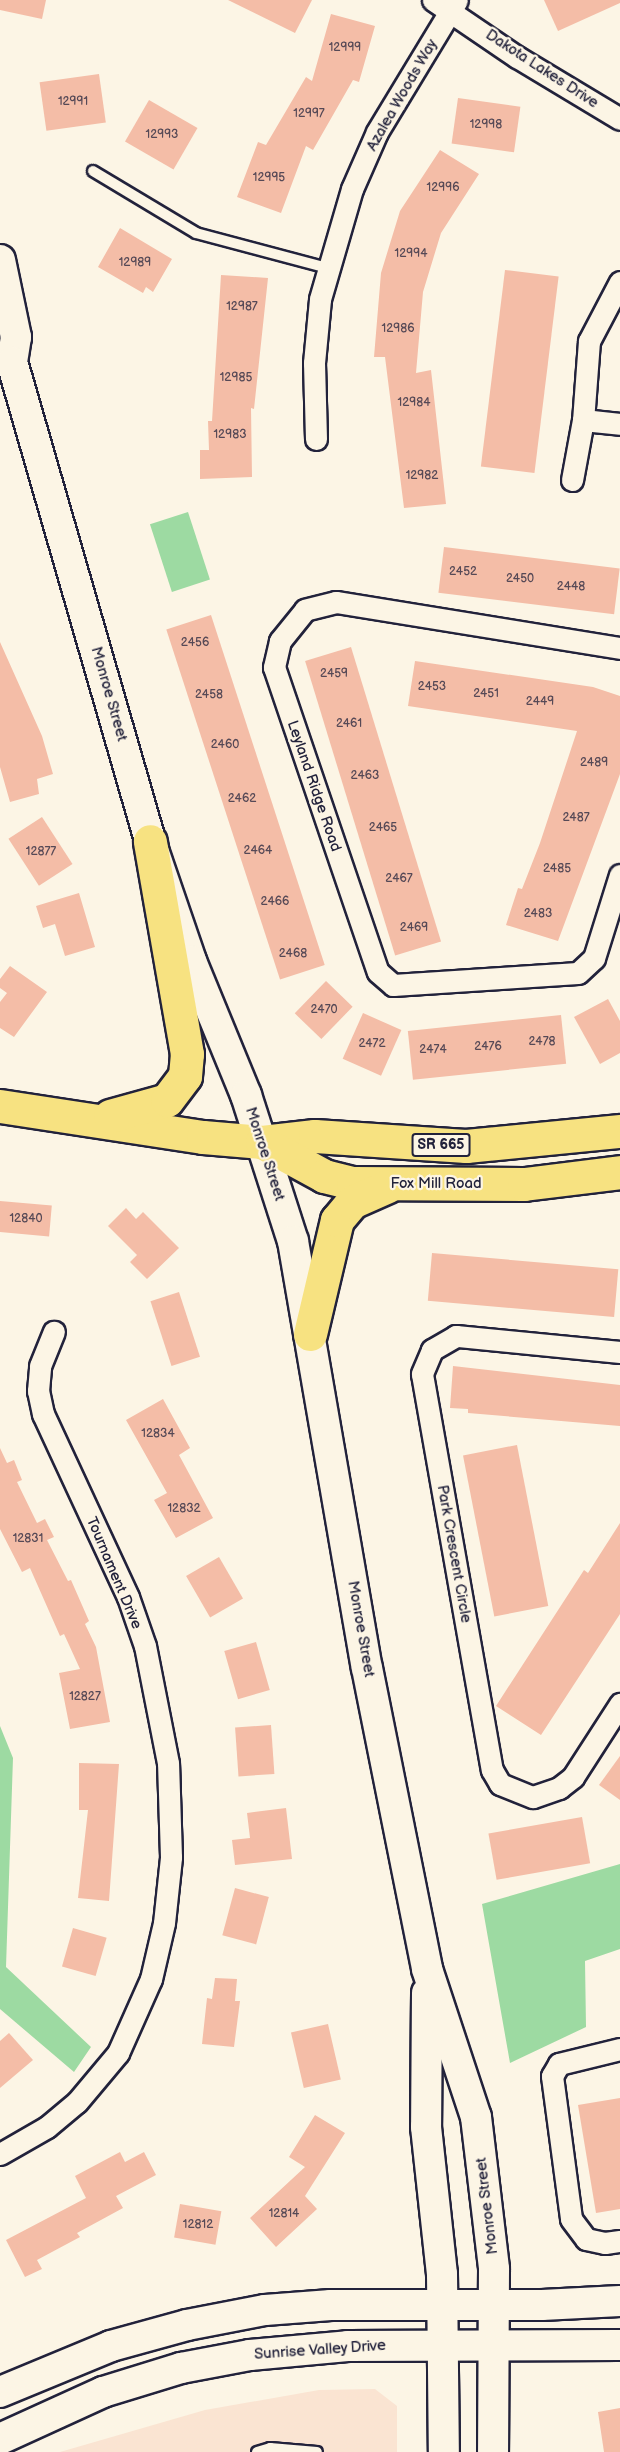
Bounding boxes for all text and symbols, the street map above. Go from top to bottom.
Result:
street label: Dakota Lakes Drive [482,26,602,112]
street label: Azalea Woods Way [362,35,442,155]
house number: 12999 [329,41,361,55]
house number: 12991 [58,95,88,109]
house number: 12997 [293,107,325,121]
house number: 12998 [470,118,502,132]
house number: 12993 [146,128,178,142]
house number: 12995 [253,171,285,185]
house number: 12996 [427,181,459,195]
house number: 12994 [395,247,427,261]
house number: 12989 [119,256,151,270]
house number: 12987 [226,300,258,314]
house number: 12986 [382,322,414,336]
house number: 12985 [220,371,252,385]
house number: 12984 [398,396,430,410]
house number: 12983 [213,428,247,442]
house number: 12982 [406,469,438,483]
house number: 2452 [449,565,477,579]
house number: 2450 [506,572,534,586]
house number: 2448 [557,580,585,594]
house number: 2456 [181,636,209,650]
street label: Monroe Street [87,645,131,743]
house number: 2459 [320,667,348,681]
house number: 2453 [418,680,446,694]
house number: 2451 [473,687,499,701]
house number: 2458 [195,688,223,702]
house number: 2449 [526,695,554,709]
house number: 2461 [336,717,362,731]
street label: Leyland Ridge Road [283,718,345,854]
house number: 2460 [211,738,239,752]
house number: 2489 [580,756,608,770]
house number: 2463 [351,769,379,783]
house number: 2462 [228,792,256,806]
house number: 2487 [562,811,590,825]
house number: 2465 [369,821,397,835]
house number: 2464 [244,844,272,858]
house number: 12877 [26,845,56,859]
house number: 2485 [543,862,571,876]
house number: 2467 [385,872,413,886]
house number: 2466 [261,895,289,909]
house number: 2483 [524,907,552,921]
house number: 2469 [400,921,428,935]
house number: 2468 [279,947,307,961]
house number: 2470 [310,1003,338,1017]
house number: 2478 [528,1035,556,1049]
house number: 2472 [358,1037,386,1051]
house number: 2476 [474,1040,502,1054]
house number: 2474 [419,1043,447,1057]
street label: Monroe Street [241,1105,289,1203]
road number: SR 665 [411,1134,471,1156]
street label: Fox Mill Road [390,1175,482,1193]
house number: 12840 [9,1212,43,1226]
house number: 12834 [141,1427,175,1441]
street label: Park Crescent Circle [433,1484,475,1624]
house number: 12832 [167,1502,201,1516]
street label: Tournament Drive [82,1514,146,1632]
house number: 12831 [13,1532,43,1546]
street label: Monroe Street [344,1579,378,1679]
house number: 12827 [69,1690,101,1704]
street label: Monroe Street [472,2156,502,2256]
house number: 12814 [269,2207,299,2221]
house number: 12812 [183,2218,213,2232]
street label: Sunrise Valley Drive [253,2336,387,2364]

